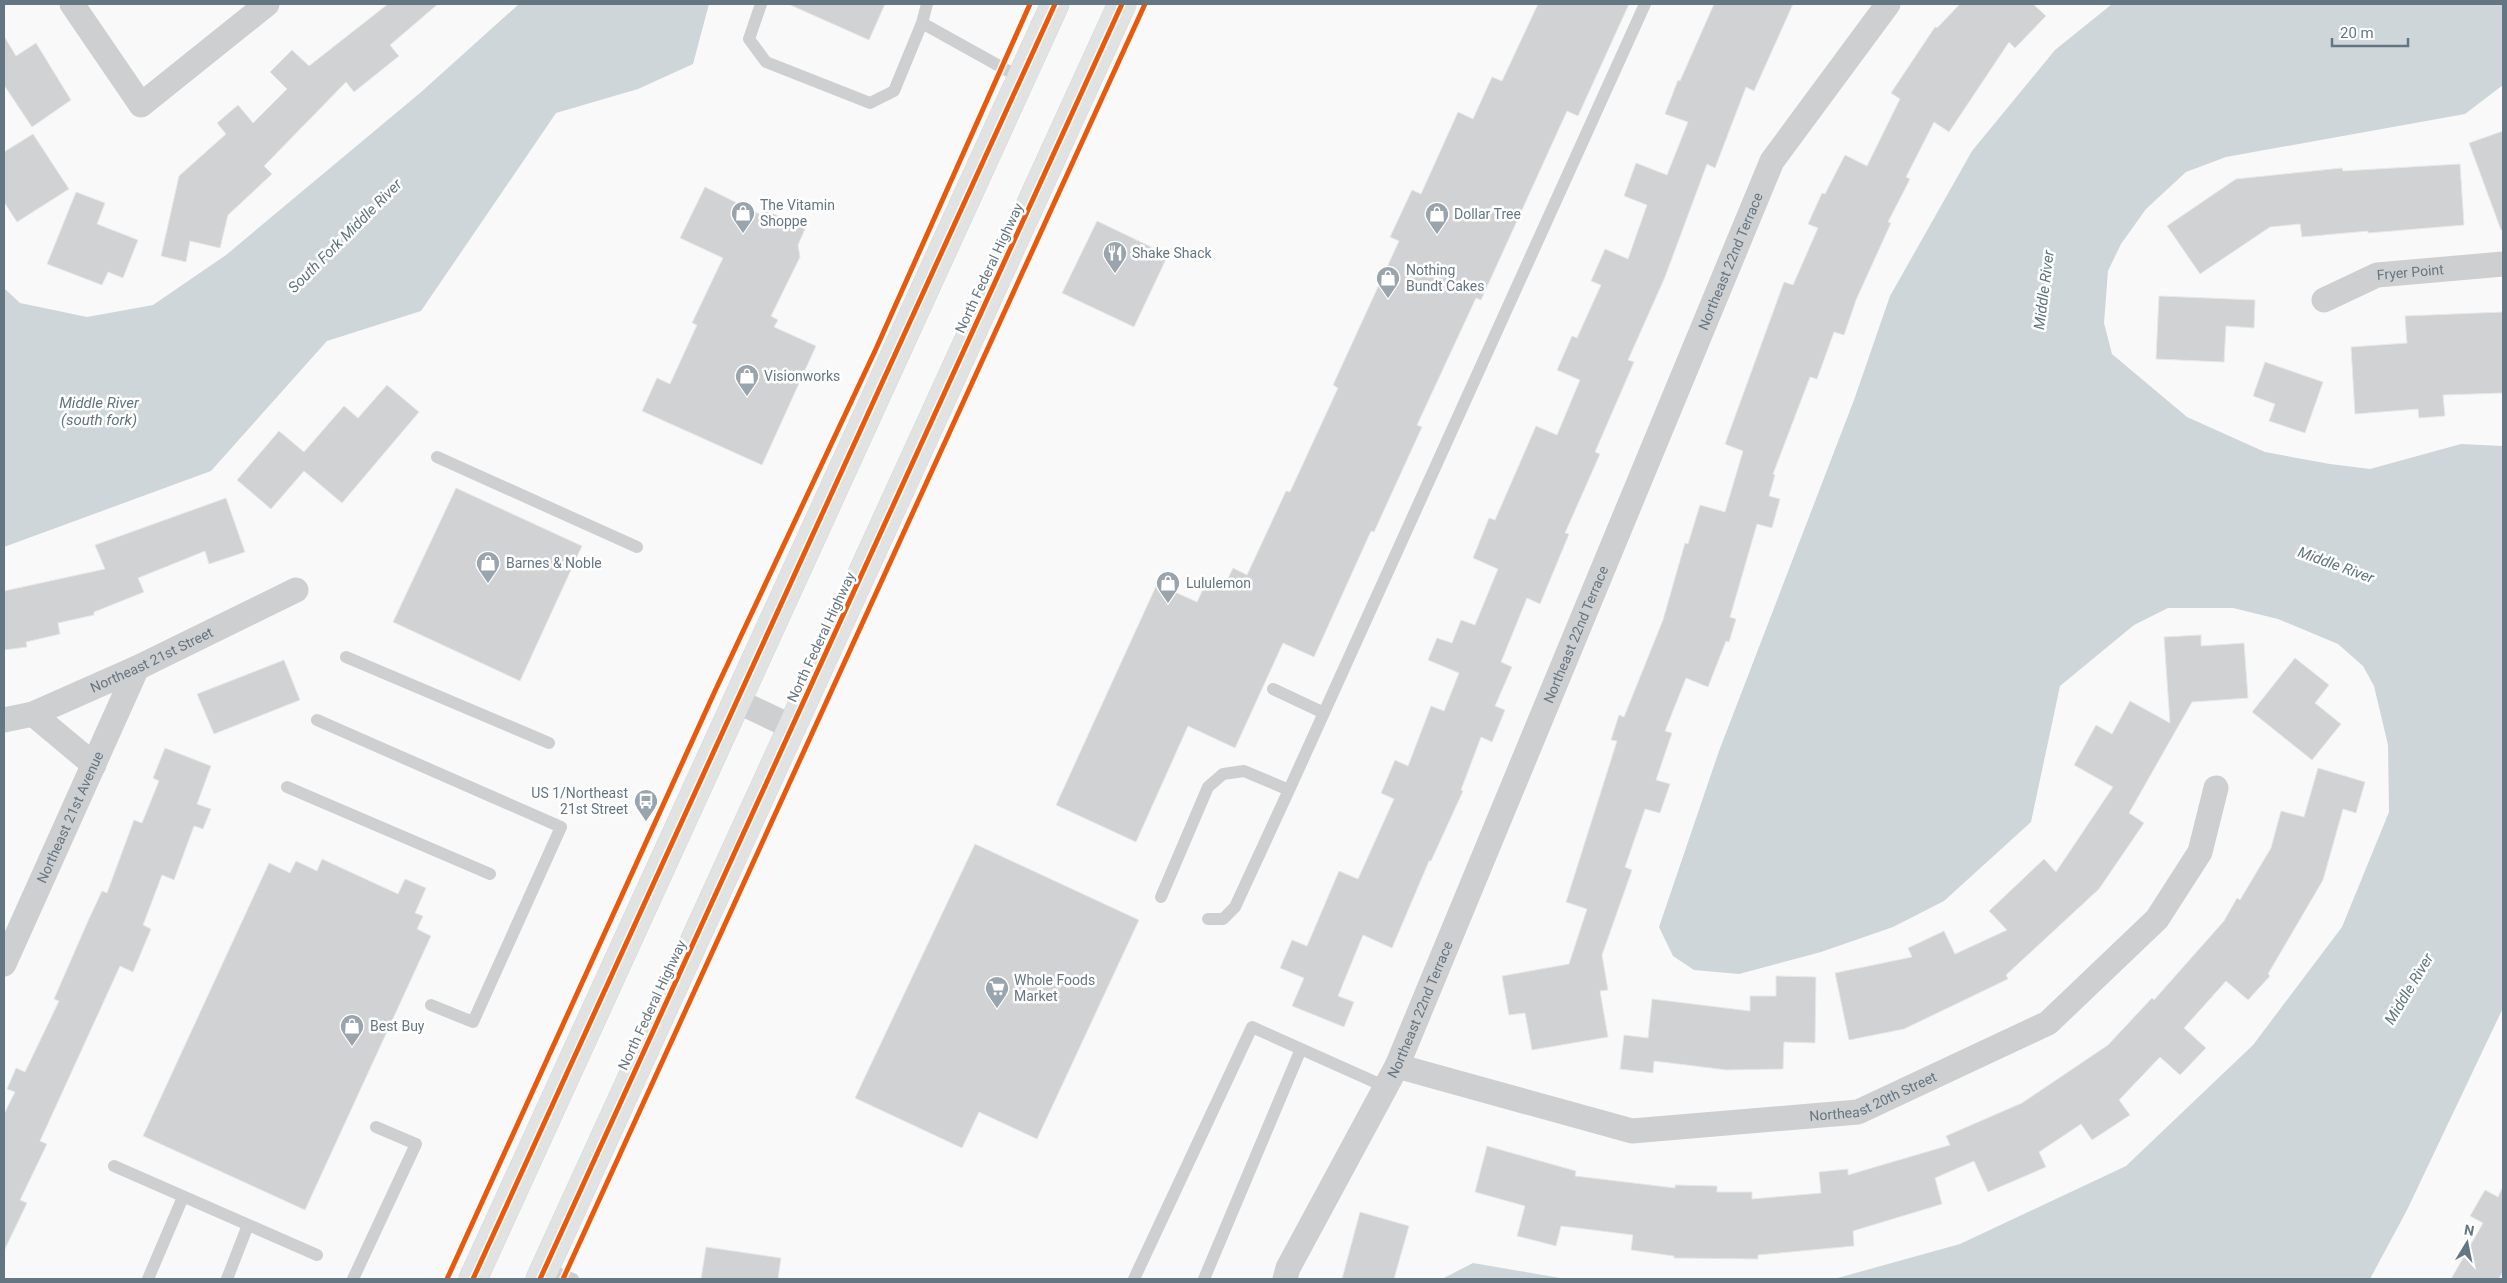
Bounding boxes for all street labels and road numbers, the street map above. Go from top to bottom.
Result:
street label: Northeast 22nd Terrace [1695,190,1766,332]
street label: North Federal Highway [952,200,1026,336]
street label: Fryer Point [2376,261,2445,283]
street label: Northeast 22nd Terrace [1540,563,1611,706]
street label: North Federal Highway [784,569,858,705]
street label: Northeast 21st Street [88,624,216,696]
street label: Northeast 21st Avenue [33,749,107,885]
street label: North Federal Highway [615,937,689,1073]
street label: Northeast 22nd Terrace [1384,939,1456,1081]
street label: Northeast 20th Street [1809,1068,1939,1124]

